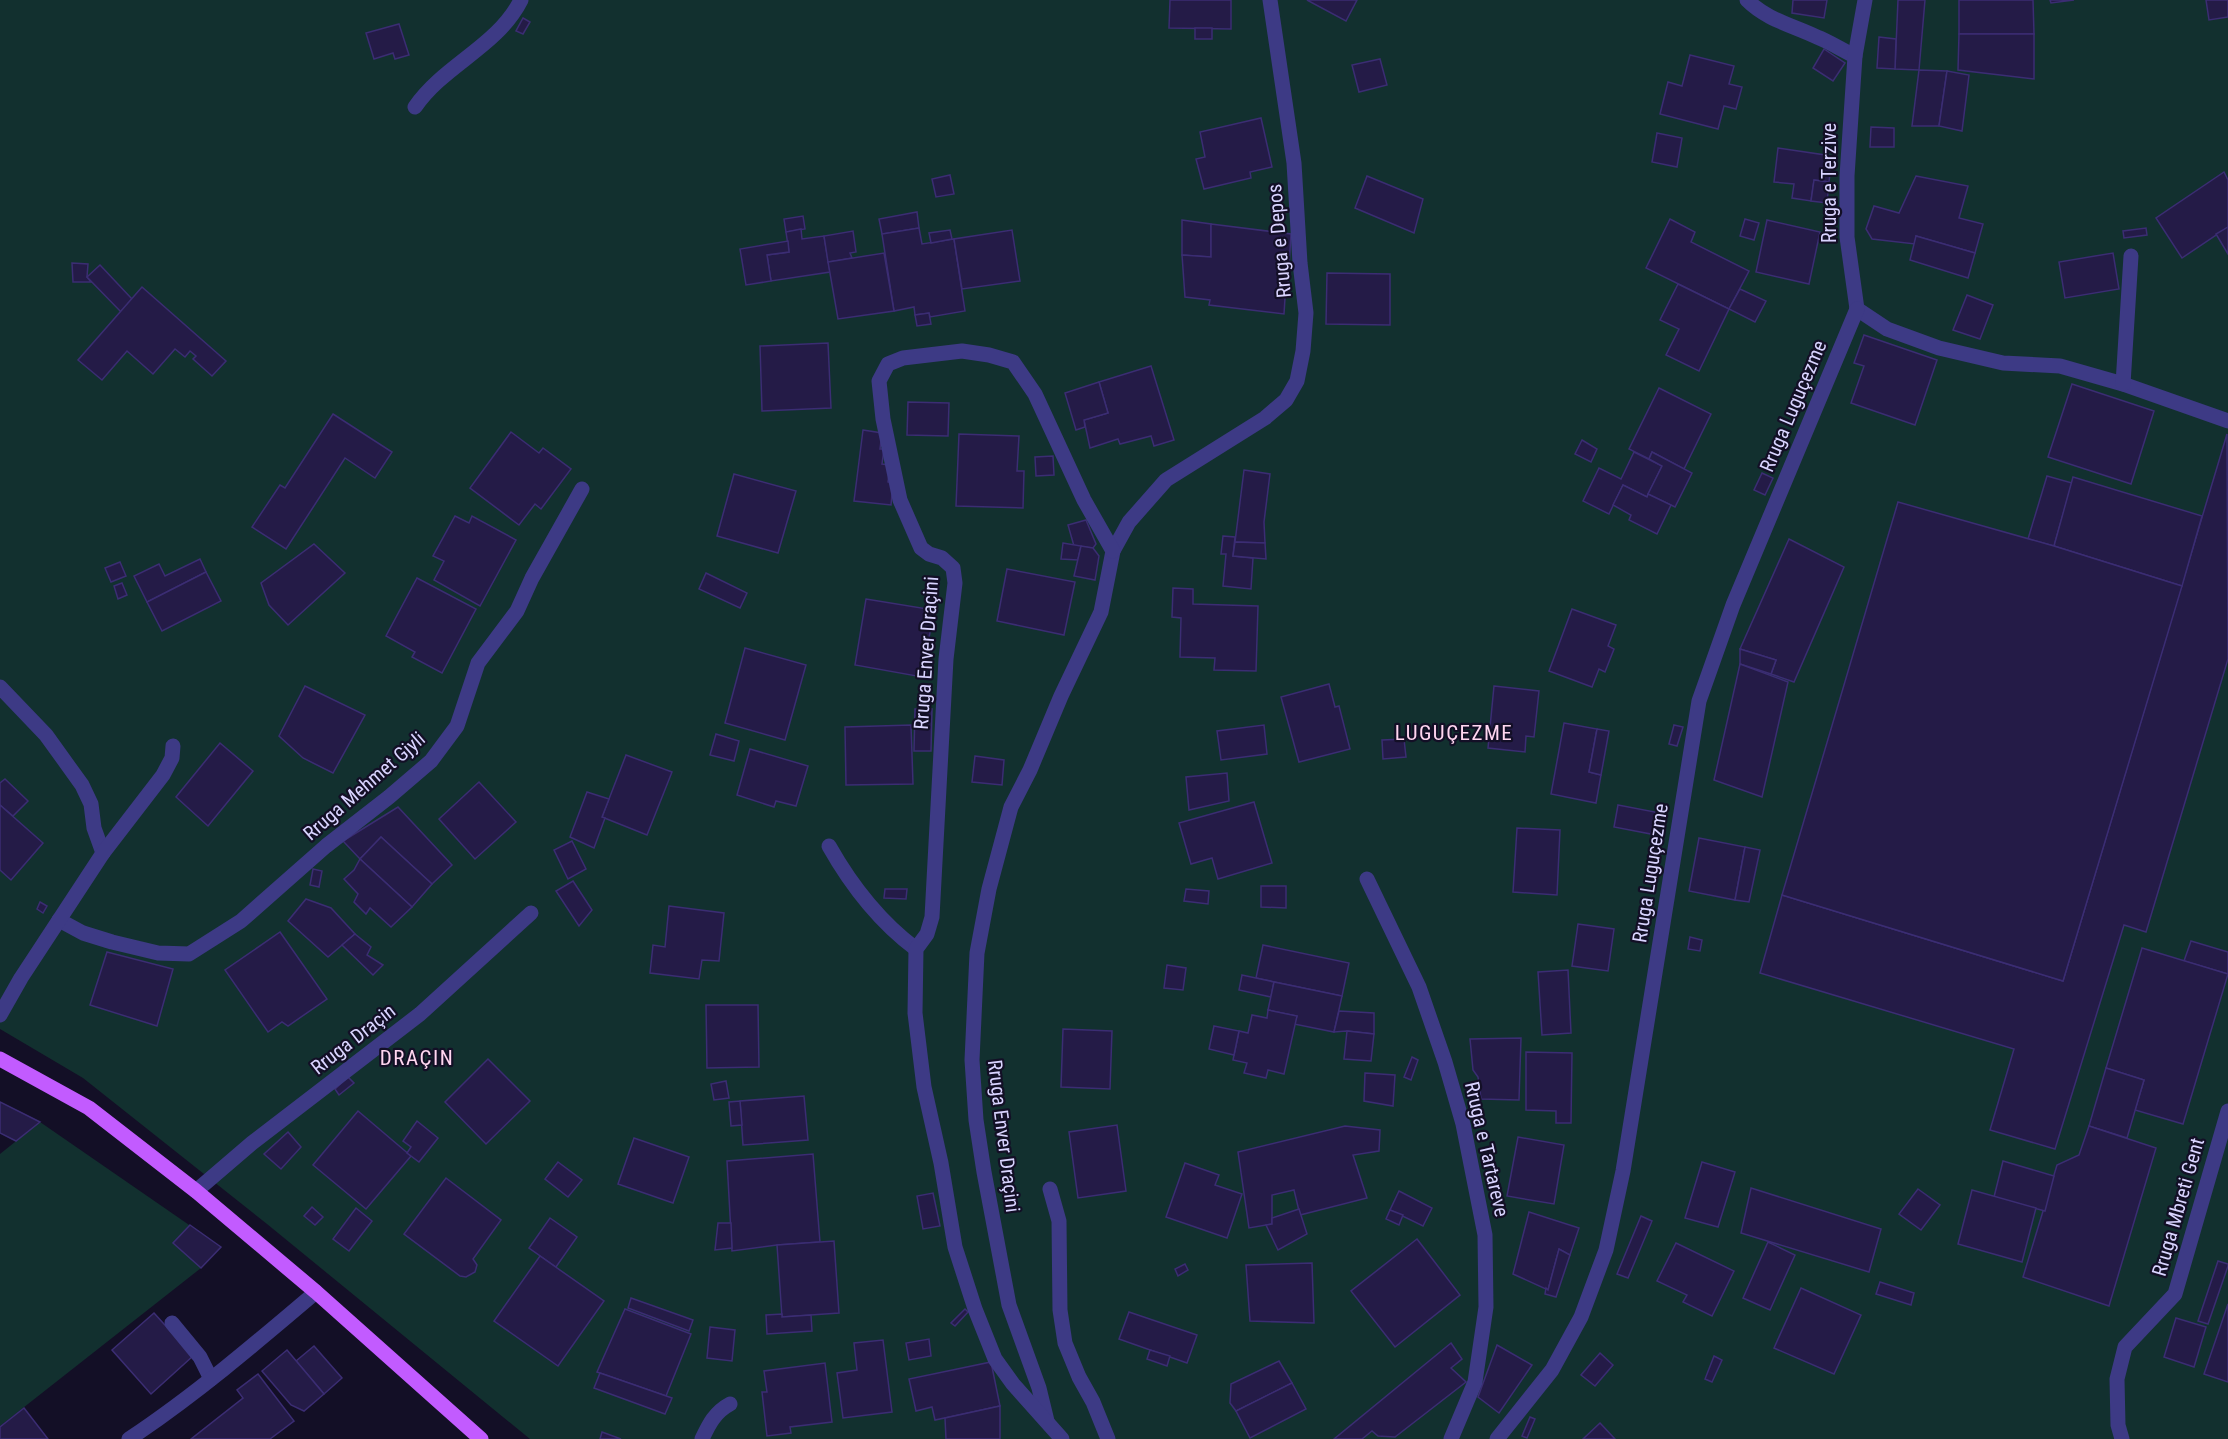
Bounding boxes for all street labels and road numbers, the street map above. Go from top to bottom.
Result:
street label: Rruga e Terzive [1817,123,1841,243]
street label: Rruga e Depos [1262,183,1296,299]
street label: Rruga Luguçezme [1754,337,1832,475]
street label: Rruga Enver Draçini [909,576,943,730]
street label: Rruga Mehmet Gjyli [298,727,430,845]
street label: Rruga Luguçezme [1627,802,1673,944]
street label: Rruga Draçin [306,999,400,1079]
street label: Rruga Enver Draçini [983,1058,1025,1214]
street label: Rruga e Tartareve [1460,1079,1514,1219]
street label: Rruga Mbreti Gent [2147,1135,2209,1279]

